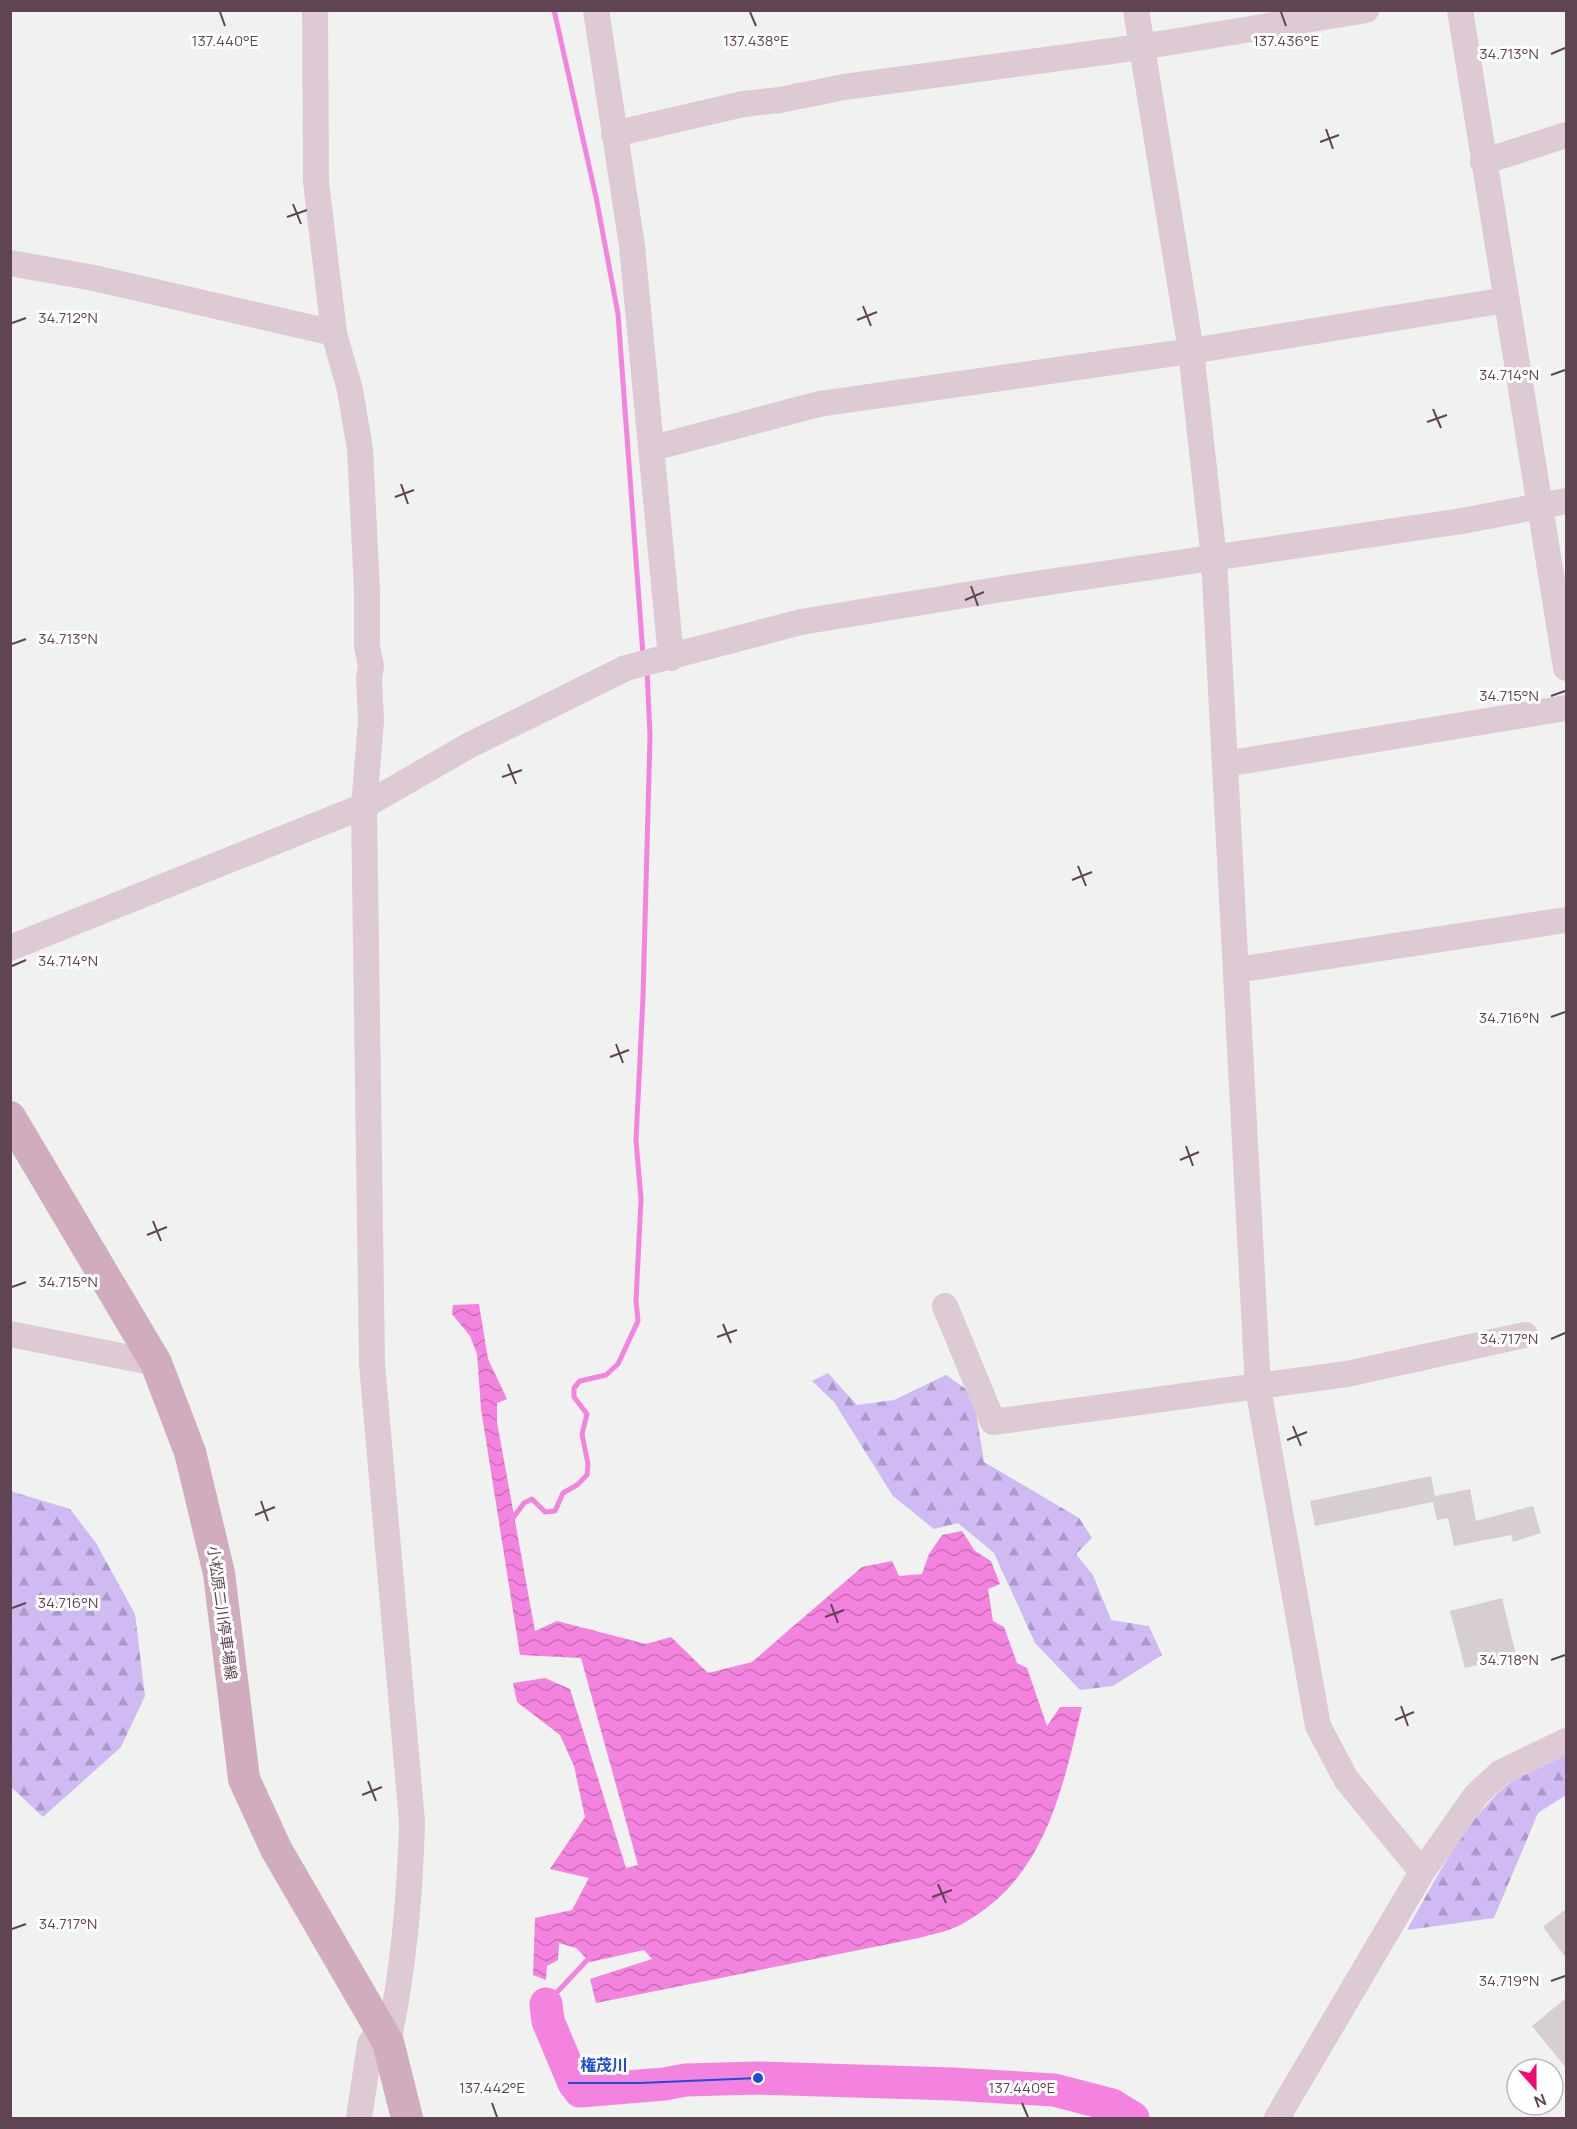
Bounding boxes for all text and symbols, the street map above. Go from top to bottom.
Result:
text: 137.440°E [192,30,258,51]
text: 137.438°E [723,30,789,51]
text: 137.436°E [1253,30,1319,51]
text: 34.713°N [1479,43,1539,64]
text: 34.712°N [38,307,98,328]
text: 34.714°N [1479,364,1539,385]
text: 34.713°N [38,628,98,649]
text: 34.715°N [1479,685,1539,706]
text: 34.714°N [38,950,98,971]
text: 34.716°N [1479,1007,1539,1028]
text: 34.715°N [38,1271,98,1292]
text: 34.717°N [1480,1328,1538,1349]
street label: 小松原二川停車場線 [203,1545,242,1681]
text: 34.716°N [38,1592,98,1613]
text: 34.718°N [1479,1649,1539,1670]
text: 34.717°N [39,1913,97,1934]
text: 34.719°N [1479,1970,1539,1991]
callout: 権茂川 [568,2049,640,2083]
text: 権茂川 [580,2054,628,2076]
north arrow [1505,2057,1565,2117]
text: 137.442°E [459,2077,525,2098]
text: 137.440°E [989,2077,1055,2098]
text: N [1531,2089,1550,2113]

